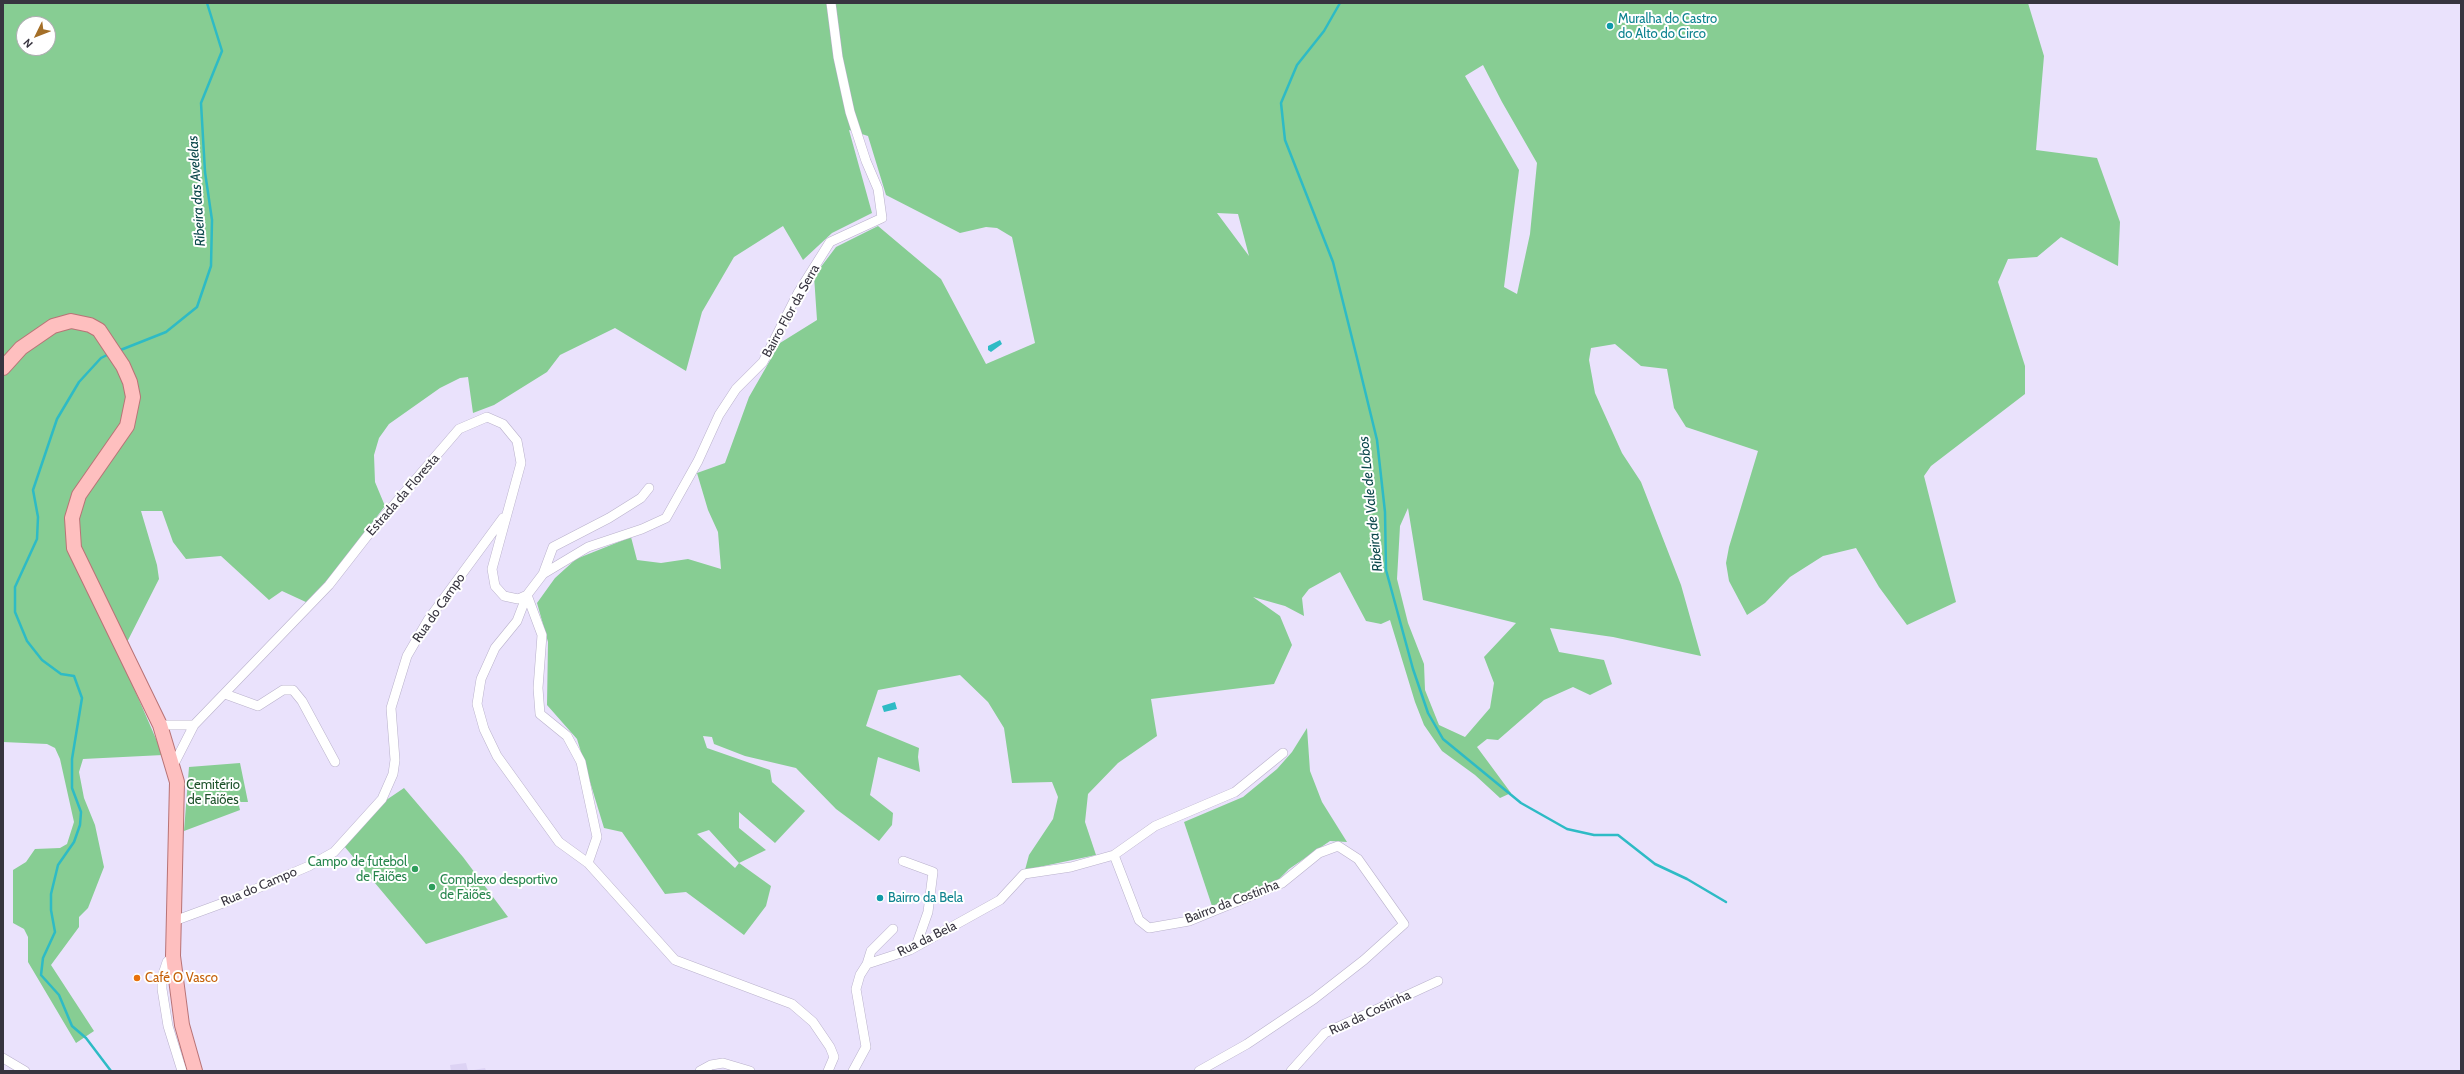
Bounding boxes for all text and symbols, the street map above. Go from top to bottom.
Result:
place label: Muralha do Castro do Alto do Circo [1618,11,1717,42]
north arrow [16,16,56,56]
marker: Muralha do Castro do Alto do Circo [1605,21,1615,31]
text: N [20,36,36,51]
water label: Ribeira das Avelelas [185,135,209,247]
street label: Bairro Flor da Serra [759,262,823,360]
water label: Ribeira de Vale de Lobos [1356,435,1386,573]
street label: Estrada da Floresta [363,451,443,539]
street label: Rua do Campo [409,570,469,646]
park label: Cemitério de Faiões [186,777,240,808]
place label: Campo de futebol de Faiões [308,854,407,885]
street label: Rua do Campo [219,864,299,910]
marker: Campo de futebol de Faiões [410,864,420,874]
place label: Complexo desportivo de Faiões [440,872,558,903]
street label: Bairro da Costinha [1183,877,1281,927]
marker: Complexo desportivo de Faiões [427,882,437,892]
place label: Bairro da Bela [888,890,963,906]
marker: Bairro da Bela [875,893,885,903]
street label: Rua da Bela [895,918,959,960]
place label: Café O Vasco [145,970,218,986]
marker: Café O Vasco [132,973,142,983]
street label: Rua da Costinha [1327,987,1413,1039]

